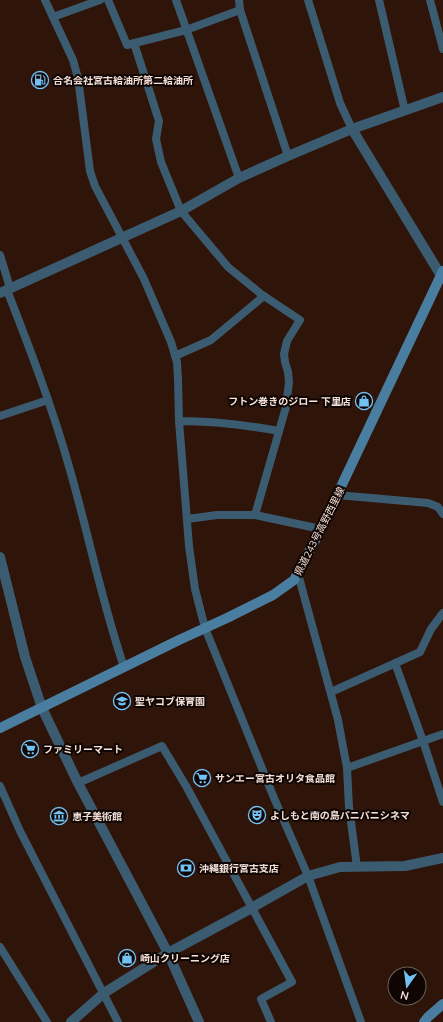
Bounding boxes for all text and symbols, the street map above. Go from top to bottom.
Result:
fuel station icon: 合名会社宮古給油所第二給油所 [30,70,50,90]
place label: 合名会社宮古給油所第二給油所 [53,74,193,87]
shop icon: フトン巻きのジロー 下里店 [354,391,374,411]
place label: フトン巻きのジロー 下里店 [228,395,351,408]
street label: 県道243号高野西里線 [291,485,347,578]
school or university icon: 聖ヤコブ保育園 [112,691,132,711]
place label: 聖ヤコブ保育園 [135,695,205,708]
supermarket icon: ファミリーマート [20,739,40,759]
place label: ファミリーマート [43,743,123,756]
supermarket icon: サンエー宮古オリタ食品館 [192,768,212,788]
place label: サンエー宮古オリタ食品館 [215,772,335,785]
theatre icon: よしもと南の島パニパニシネマ [247,805,267,825]
museum icon: 恵子美術館 [49,806,69,826]
place label: よしもと南の島パニパニシネマ [270,809,410,822]
place label: 恵子美術館 [72,810,122,823]
bank icon: 沖縄銀行宮古支店 [176,858,196,878]
place label: 沖縄銀行宮古支店 [199,862,279,875]
shop icon: 崎山クリーニング店 [117,948,137,968]
place label: 崎山クリーニング店 [140,952,230,965]
north arrow [387,966,427,1006]
text: N [399,988,410,1004]

